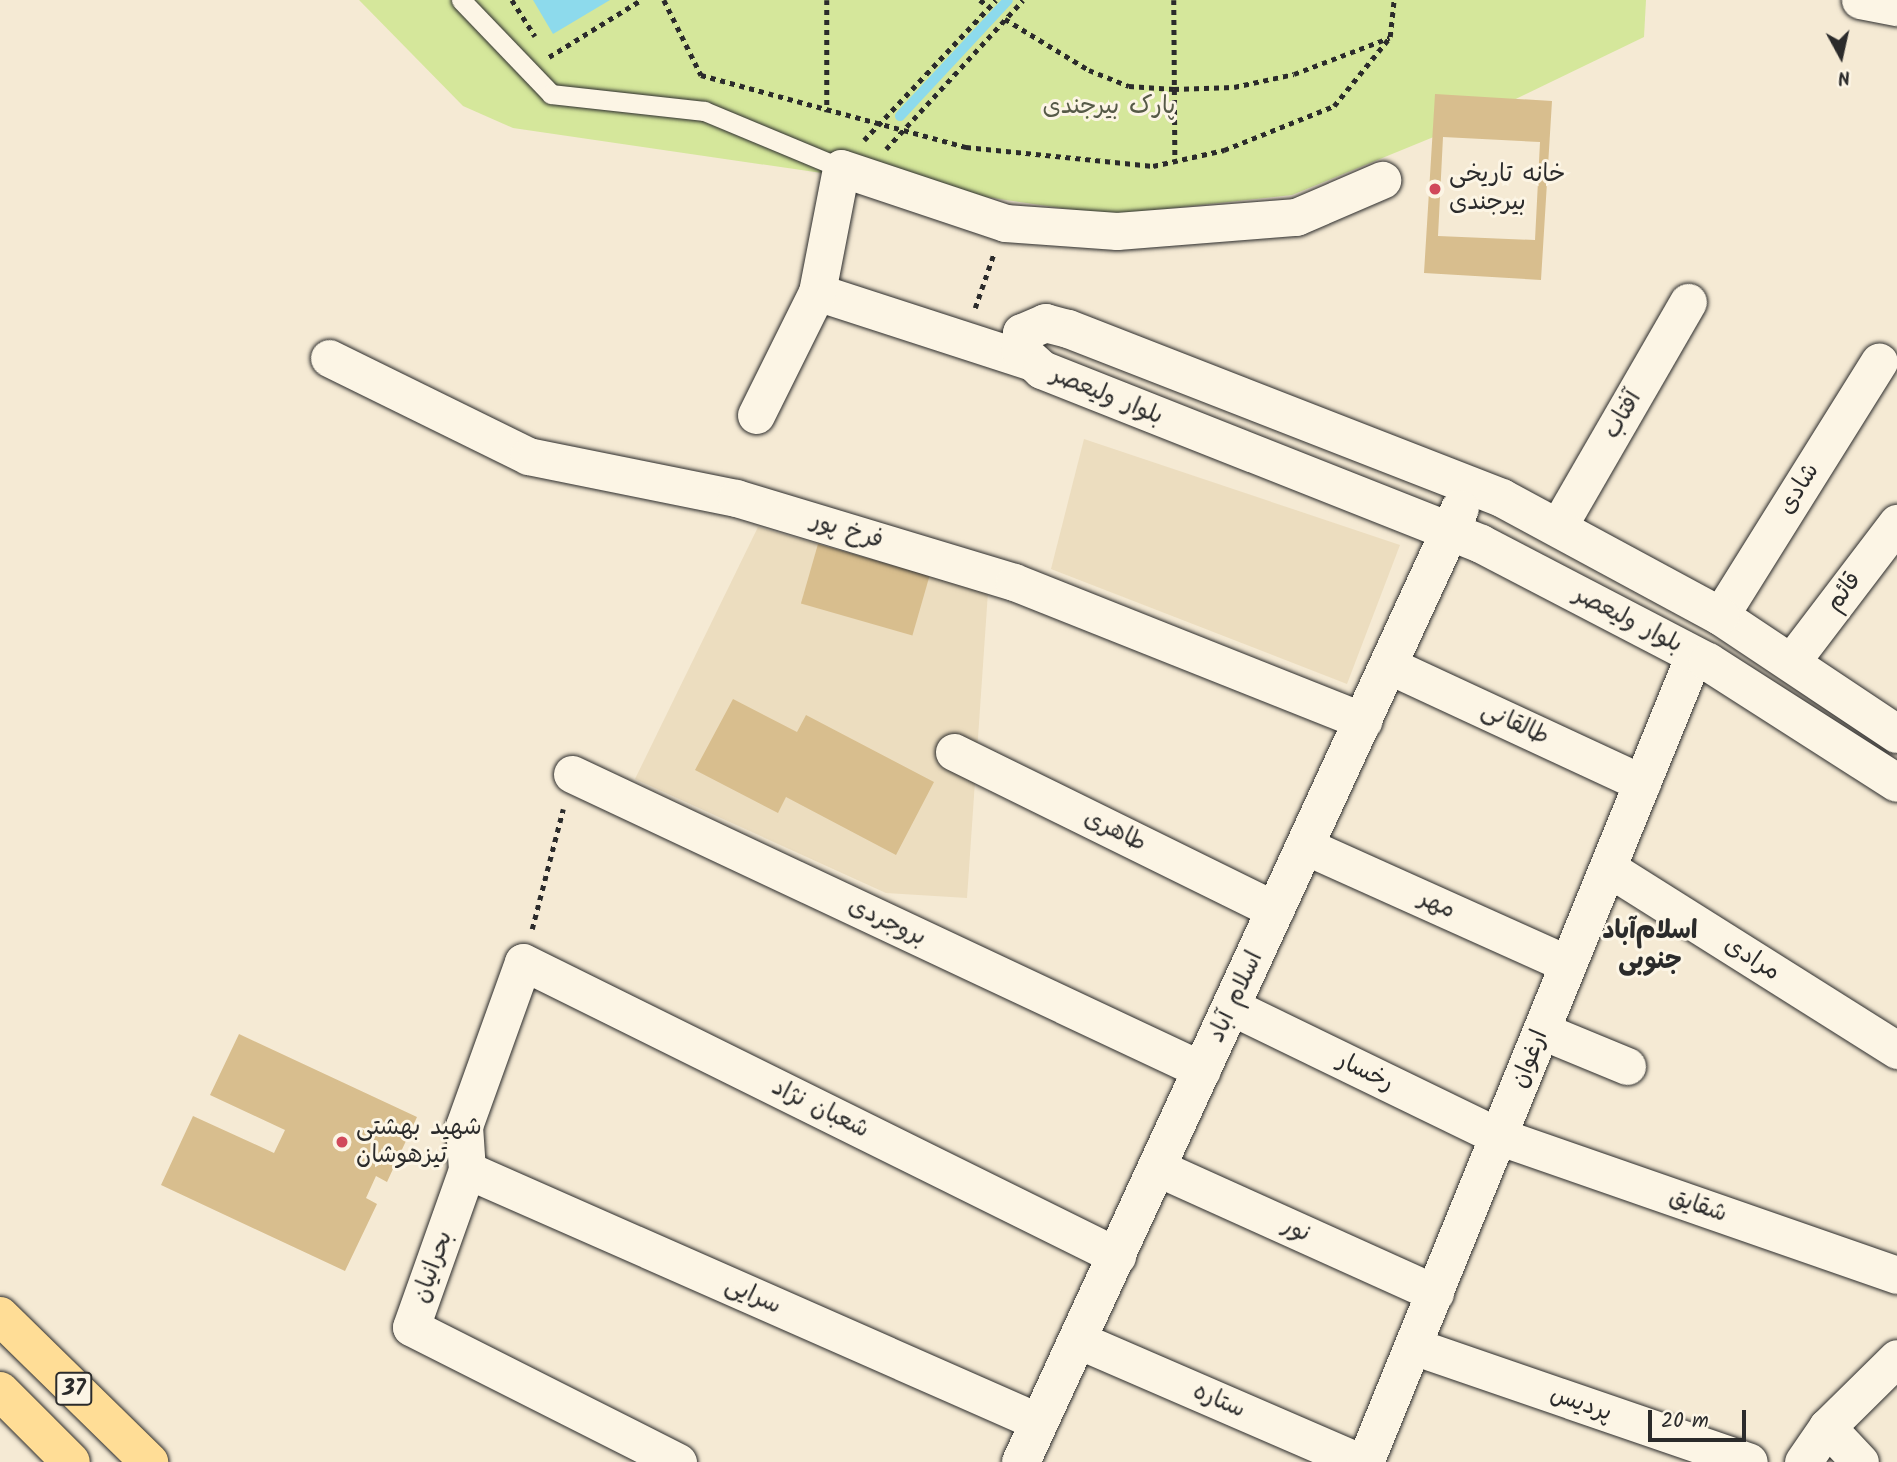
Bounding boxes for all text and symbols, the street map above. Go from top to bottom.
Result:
north arrow [1806,21,1876,91]
text: N [1836,61,1852,92]
park label: پارک بیرجندی [1043,93,1175,121]
place label: خانه تاریخی بیرجندی [1449,161,1565,217]
marker: خانه تاریخی بیرجندی [1427,181,1443,197]
street label: بلوار ولیعصر [1047,361,1167,431]
street label: آفتاب [1598,386,1648,444]
street label: شادی [1772,458,1826,520]
street label: فرخ پور [808,506,886,556]
street label: قائم [1820,567,1868,617]
street label: بلوار ولیعصر [1569,580,1687,660]
street label: طالقانی [1477,696,1553,752]
street label: طاهری [1079,804,1151,858]
street label: مهر [1414,884,1460,926]
street label: بروجردی [844,892,930,952]
district label: اسلام‌‌آباد جنوبی [1602,916,1698,978]
street label: مرادی [1719,931,1785,987]
street label: اسلام آباد [1202,947,1270,1047]
street label: ارغوان [1505,1026,1555,1092]
street label: رخسار [1332,1046,1398,1098]
street label: شعبان نژاد [767,1073,873,1145]
place label: شهید بهشتی تیزهوشان [356,1114,482,1170]
marker: شهید بهشتی تیزهوشان [334,1134,350,1150]
street label: شقایق [1665,1183,1731,1229]
street label: نور [1277,1211,1315,1249]
street label: بحرانیان [407,1227,459,1307]
street label: سرایی [721,1271,785,1321]
road number: 37 [55,1370,93,1408]
street label: ستاره [1189,1377,1249,1425]
street label: پردیس [1546,1380,1616,1428]
scale bar [1652,1396,1750,1440]
text: 20 m [1661,1405,1709,1438]

